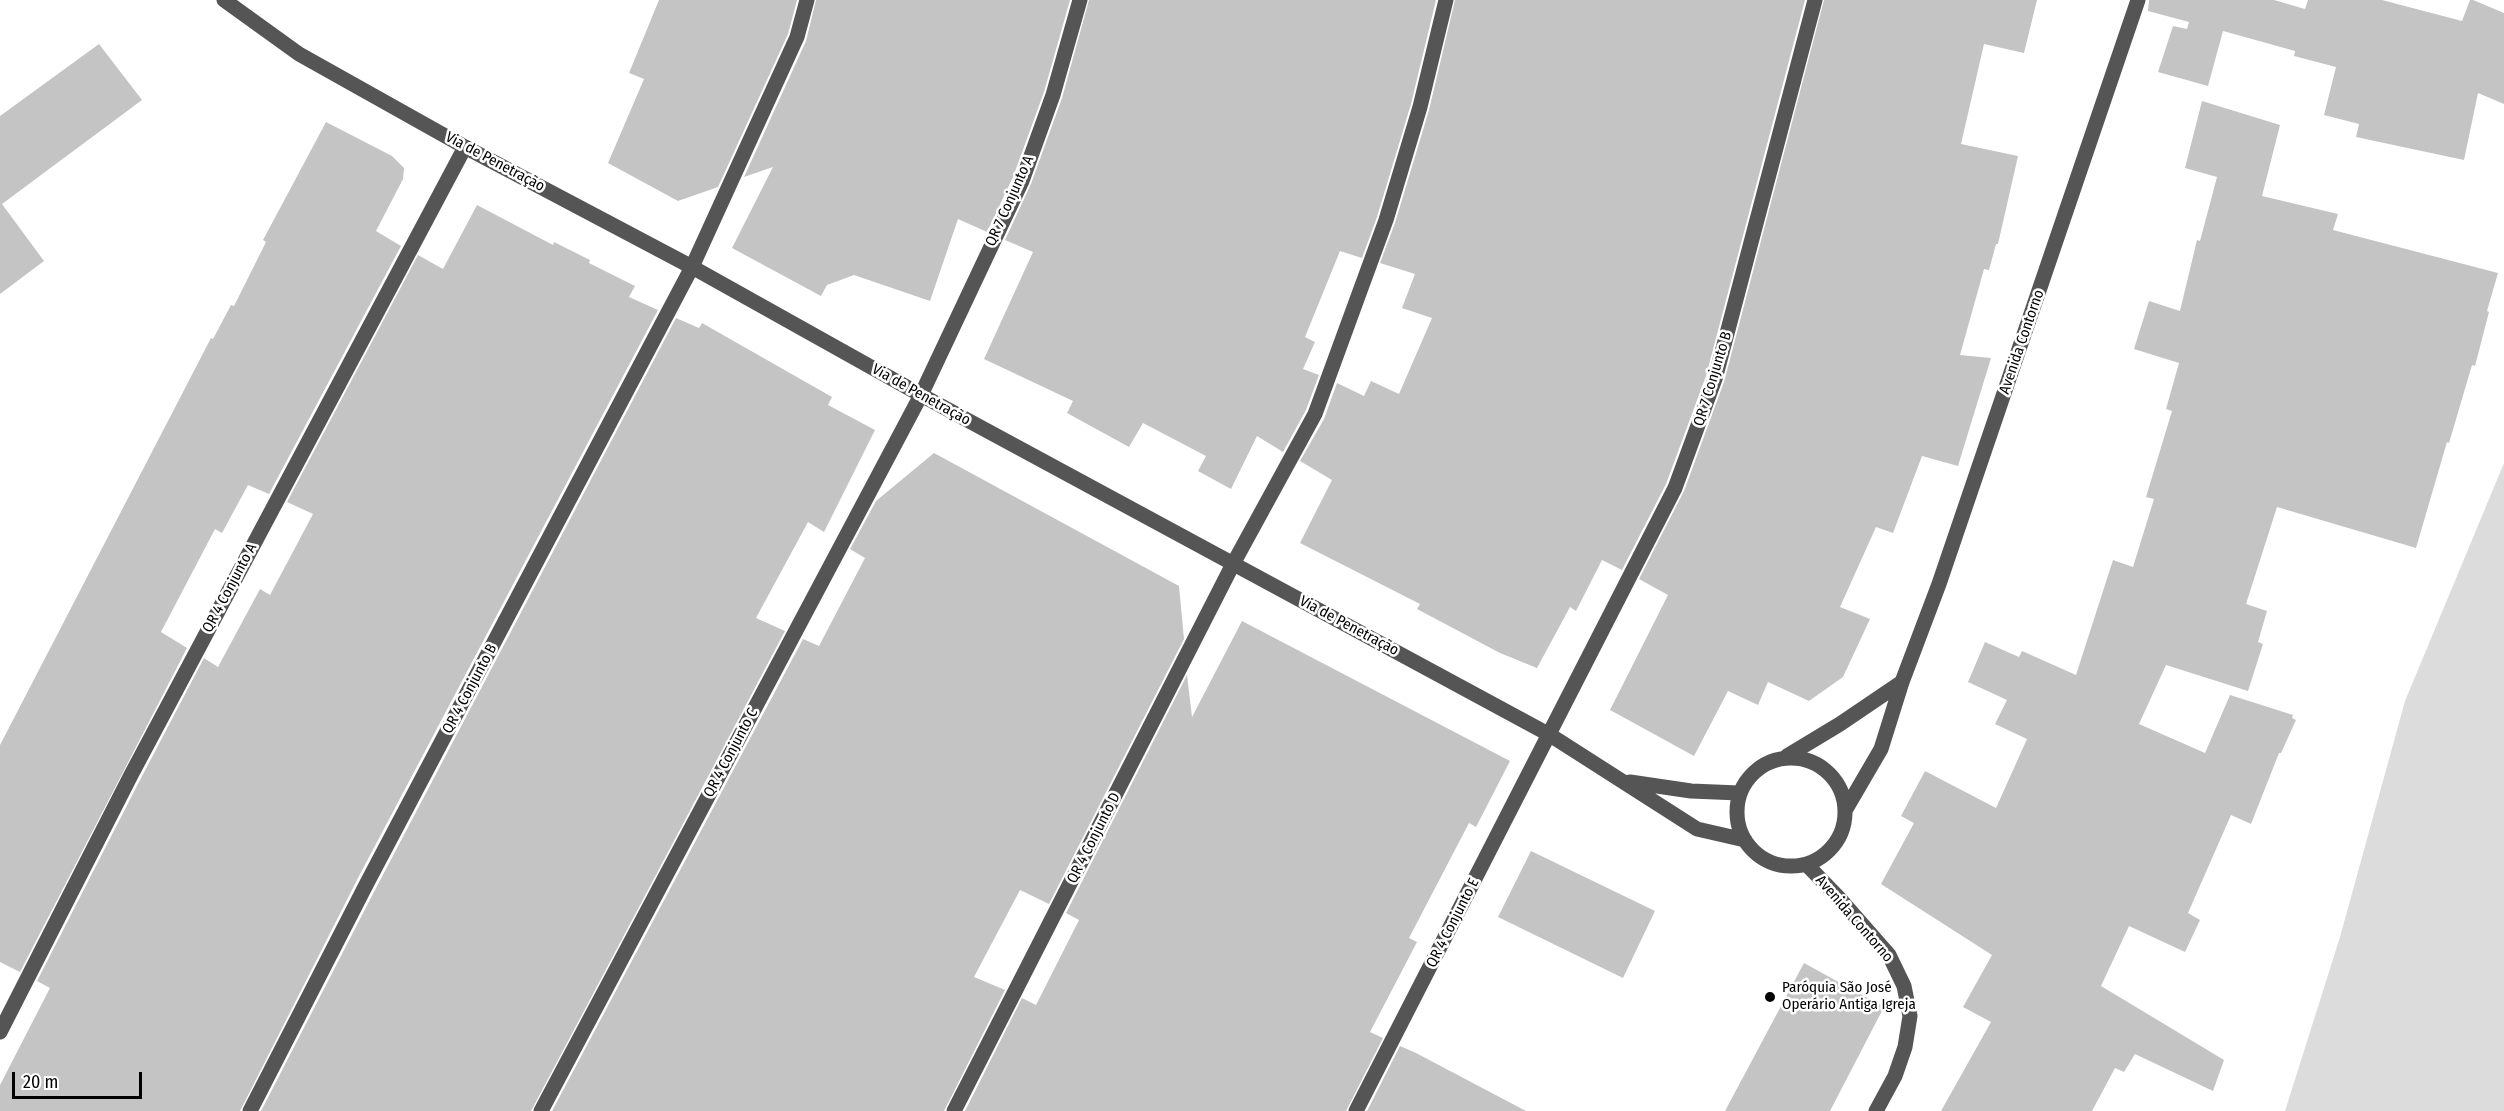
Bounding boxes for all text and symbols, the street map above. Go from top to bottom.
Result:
street label: Via de Penetração [442,128,548,196]
street label: QR 7 Conjunto A [982,153,1038,249]
street label: Avenida Contorno [1996,287,2048,397]
street label: QR 7 Conjunto B [1690,330,1736,428]
street label: Via de Penetração [869,360,973,430]
street label: QR 4 Conjunto A [199,540,261,636]
street label: Via de Penetração [1296,592,1402,660]
street label: QR 4 Conjunto B [439,641,501,737]
street label: QR 4 Conjunto C [700,705,762,801]
street label: QR 4 Conjunto D [1063,790,1125,886]
street label: Avenida Contorno [1811,872,1897,966]
street label: QR 4 Conjunto E [1423,875,1483,971]
place label: Paróquia São José Operário Antiga Igreja [1782,979,1916,1014]
marker: Paróquia São José Operário Antiga Igreja [1763,990,1777,1004]
scale bar [15,1060,146,1098]
text: 20 m [23,1071,58,1093]

